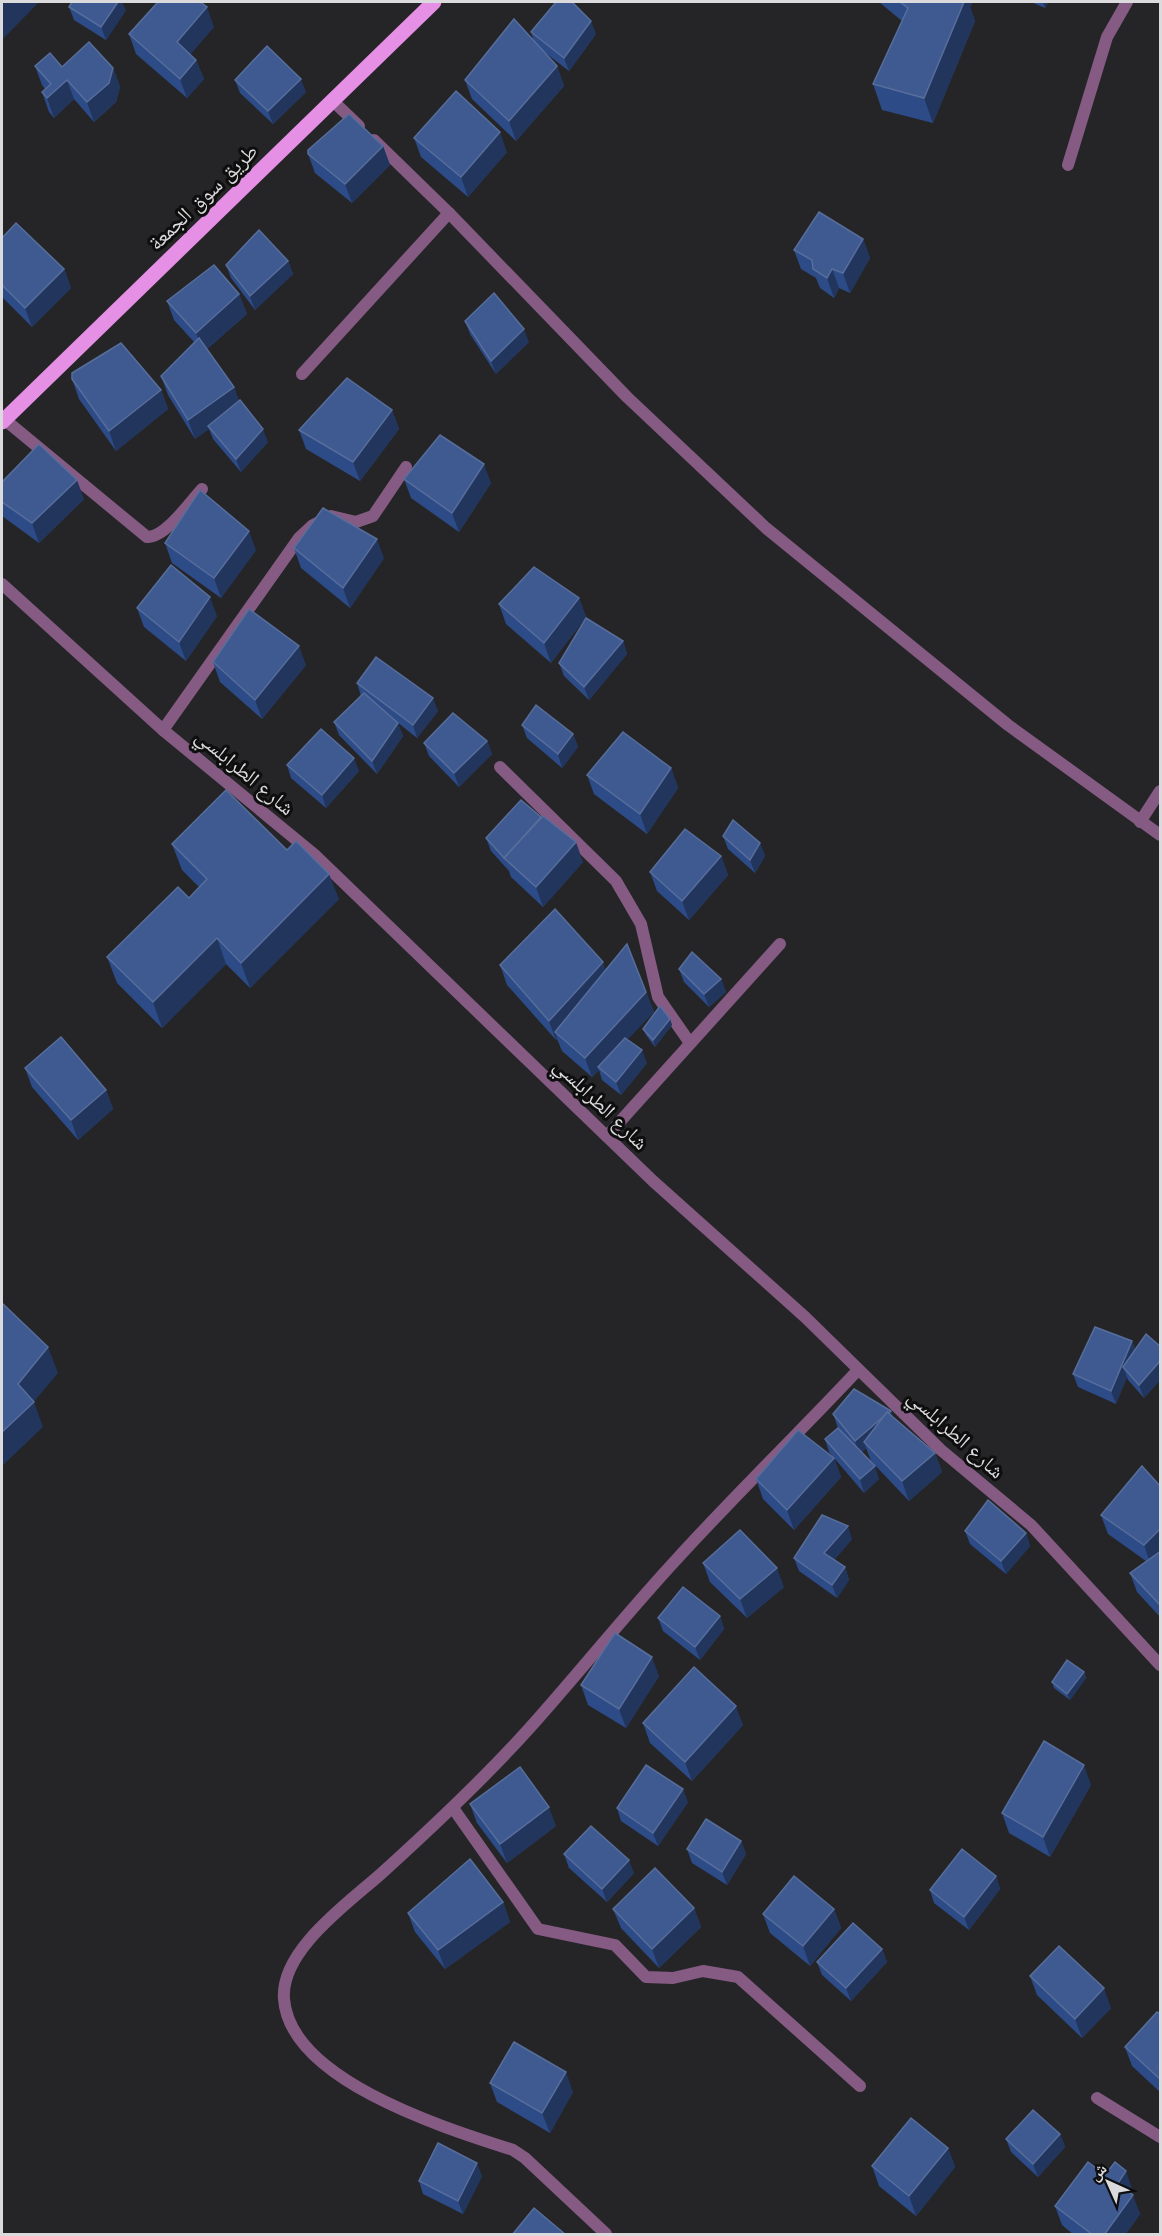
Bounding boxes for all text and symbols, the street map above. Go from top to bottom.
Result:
street label: طريق سوق الجمعة [144,139,263,256]
street label: شارع الطرابلسي [188,724,299,823]
street label: شارع الطرابلسي [546,1053,653,1158]
street label: شارع الطرابلسي [900,1385,1009,1487]
north arrow [1078,2152,1138,2212]
text: ش [1086,2160,1110,2184]

